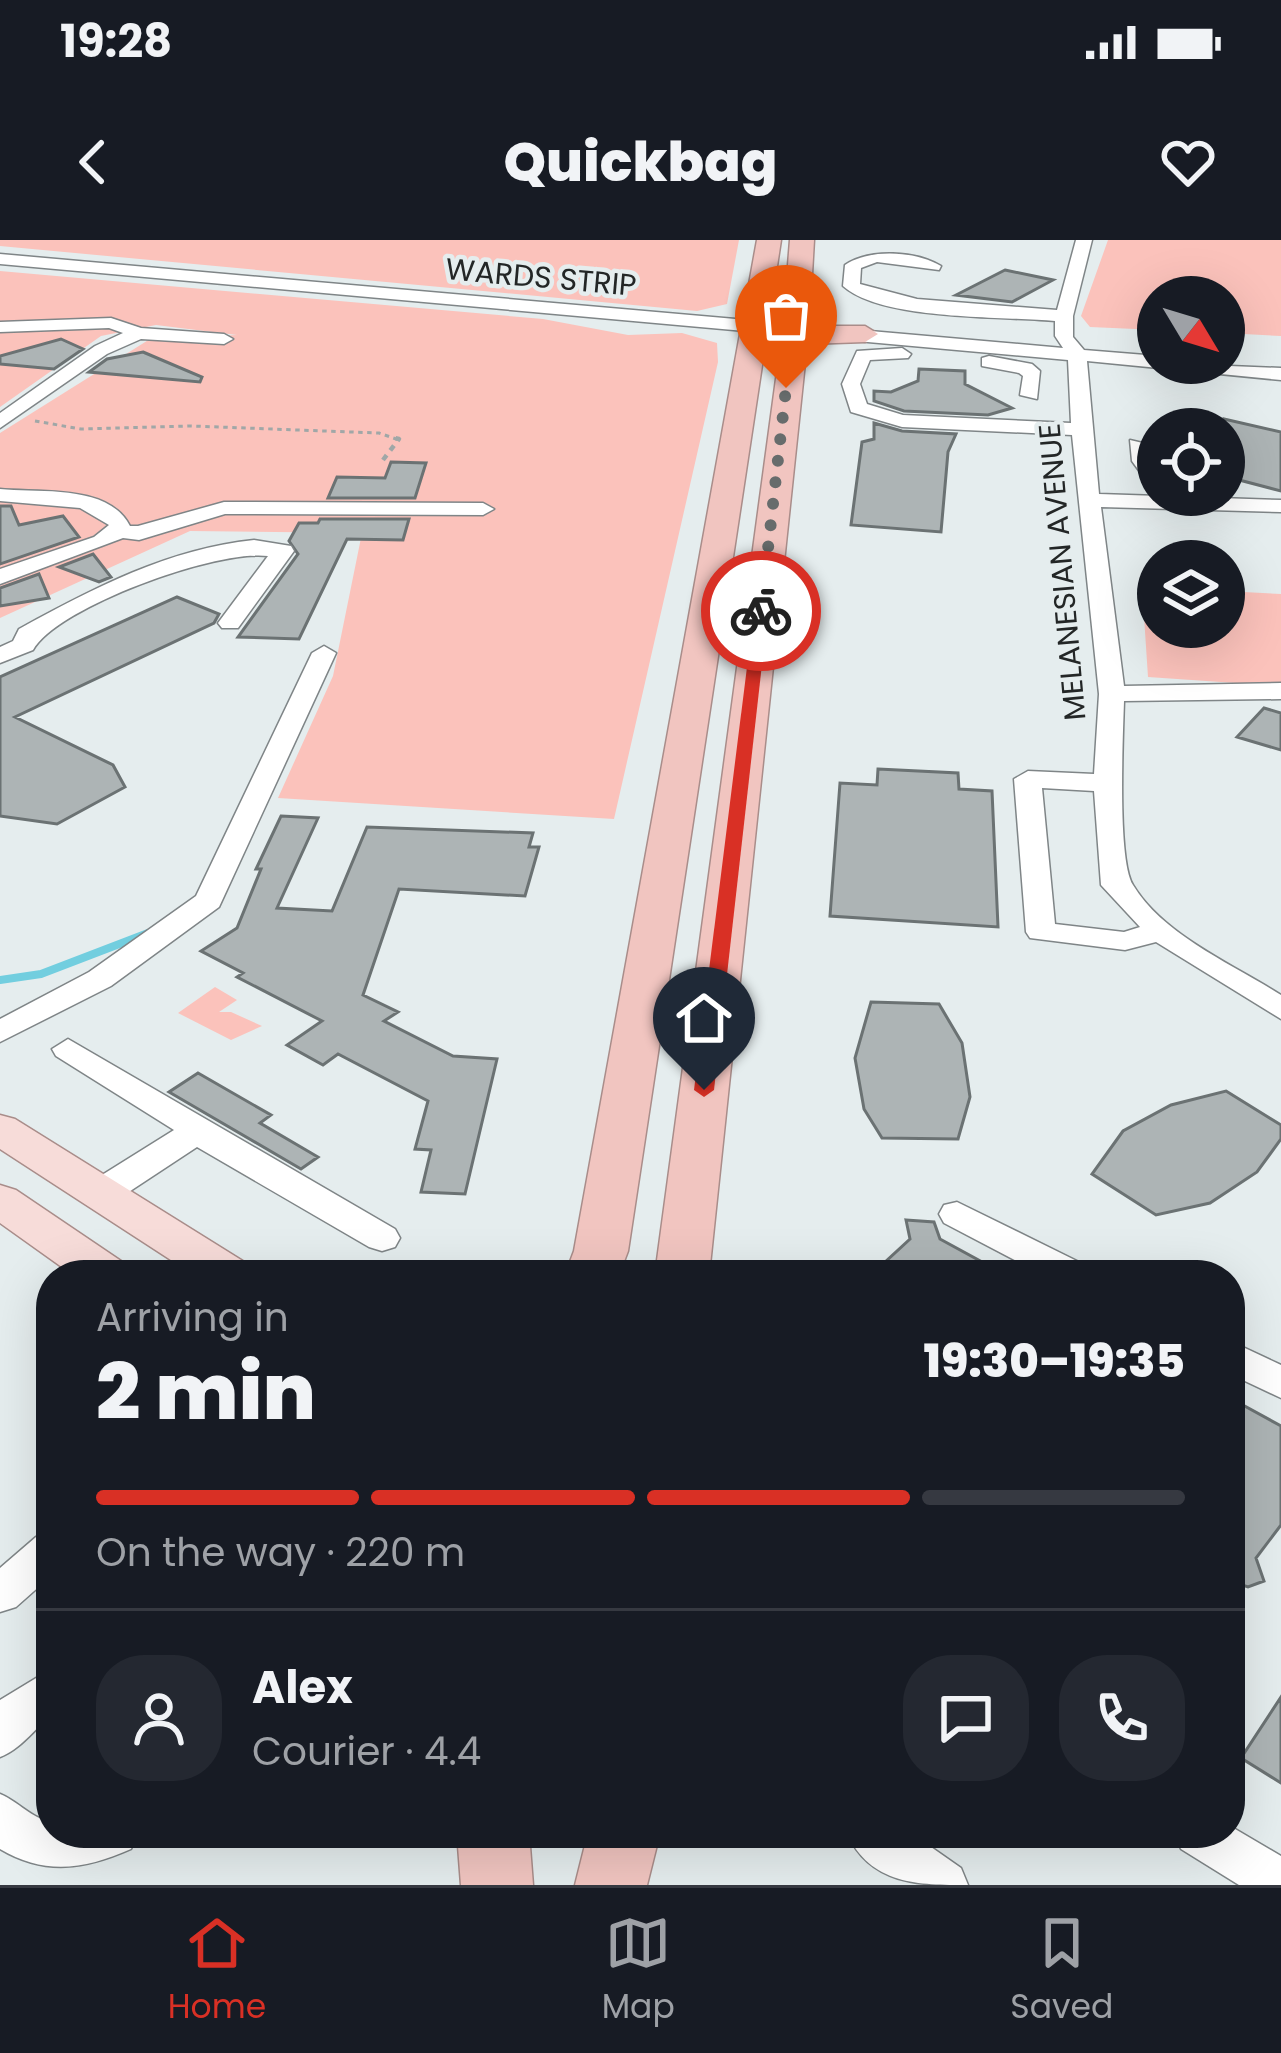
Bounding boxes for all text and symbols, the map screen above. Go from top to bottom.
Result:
text: 19:28 [60,10,172,73]
text: Quickbag [503,124,778,200]
icon: back [60,129,126,195]
icon: heart [1155,129,1221,195]
street label: WARDS STRIP [444,247,638,307]
pin [735,265,837,388]
north arrow [1137,276,1245,384]
map controls [1137,276,1245,648]
icon: bag [753,283,819,349]
button: locate [1137,408,1245,516]
street label: MELANESIAN AVENUE [1028,422,1096,722]
button: layers [1137,540,1245,648]
courier [701,551,821,671]
icon: bike [728,578,794,644]
pin [653,967,755,1090]
icon: home [671,985,737,1051]
text: Arriving in [96,1290,289,1345]
text: 19:30–19:35 [924,1330,1185,1393]
text: 2 min [96,1337,316,1446]
text: On the way · 220 m [96,1525,465,1580]
button: person [96,1655,222,1781]
button: chat [903,1655,1029,1781]
button: phone [1059,1655,1185,1781]
text: Alex [252,1656,353,1719]
text: Courier · 4.4 [252,1724,481,1779]
tab: Home [168,1910,266,2032]
tab: Map [602,1910,675,2032]
tab: Saved [1010,1910,1113,2032]

